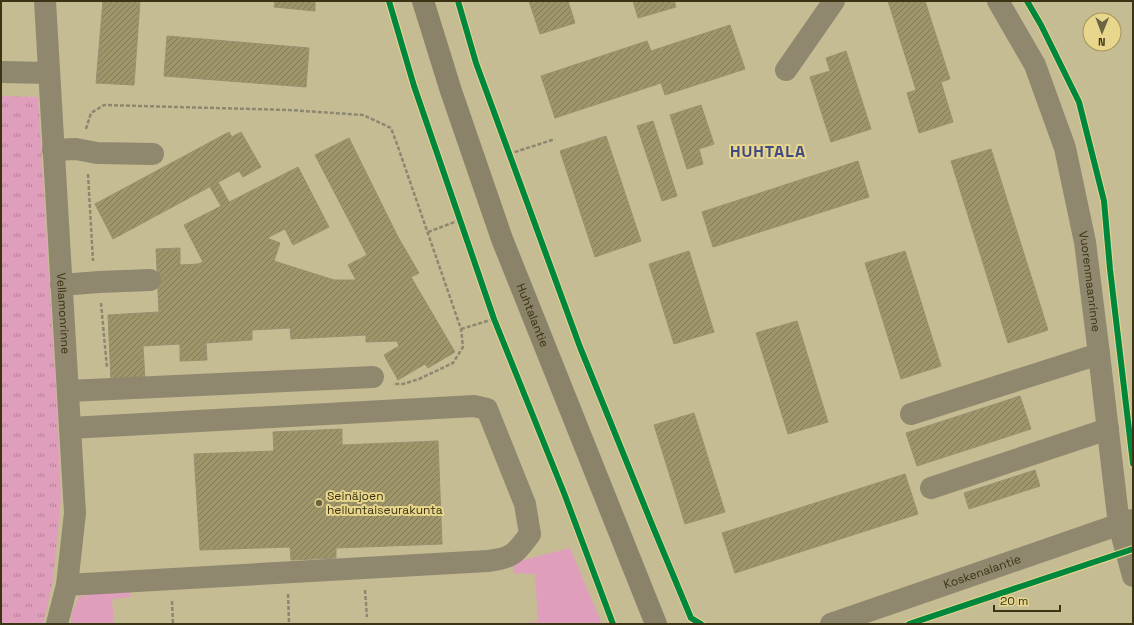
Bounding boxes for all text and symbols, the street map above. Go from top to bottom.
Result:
north arrow [1082,12,1122,52]
text: N [1098,35,1106,49]
district label: HUHTALA [730,141,806,162]
street label: Vuorenmaanrinne [1075,229,1104,333]
street label: Vellamonrinne [53,272,74,355]
street label: Huhtalantie [513,281,552,350]
place label: Seinäjoen helluntaiseurakunta [327,488,443,518]
marker: Seinäjoen helluntaiseurakunta [314,498,324,508]
street label: Koskenalantie [941,551,1023,593]
scale bar [994,587,1060,613]
text: 20 m [1000,593,1028,609]

